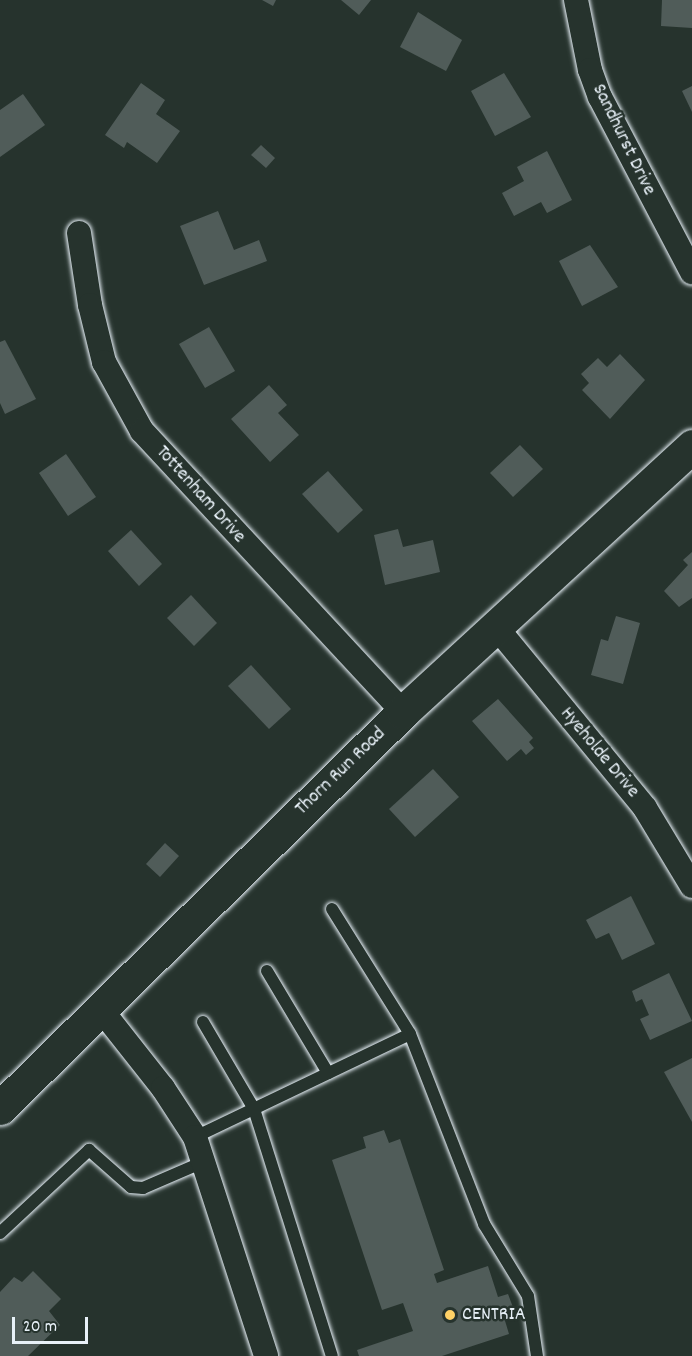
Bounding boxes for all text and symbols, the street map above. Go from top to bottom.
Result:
street label: Sandhurst Drive [586,80,660,200]
street label: Tottenham Drive [150,441,250,549]
street label: Hyeholde Drive [554,703,644,803]
street label: Thorn Run Road [291,723,391,821]
place label: CENTRIA [462,1303,526,1327]
scale bar [15,1305,92,1343]
marker: CENTRIA [443,1308,457,1322]
text: 20 m [23,1315,57,1340]

